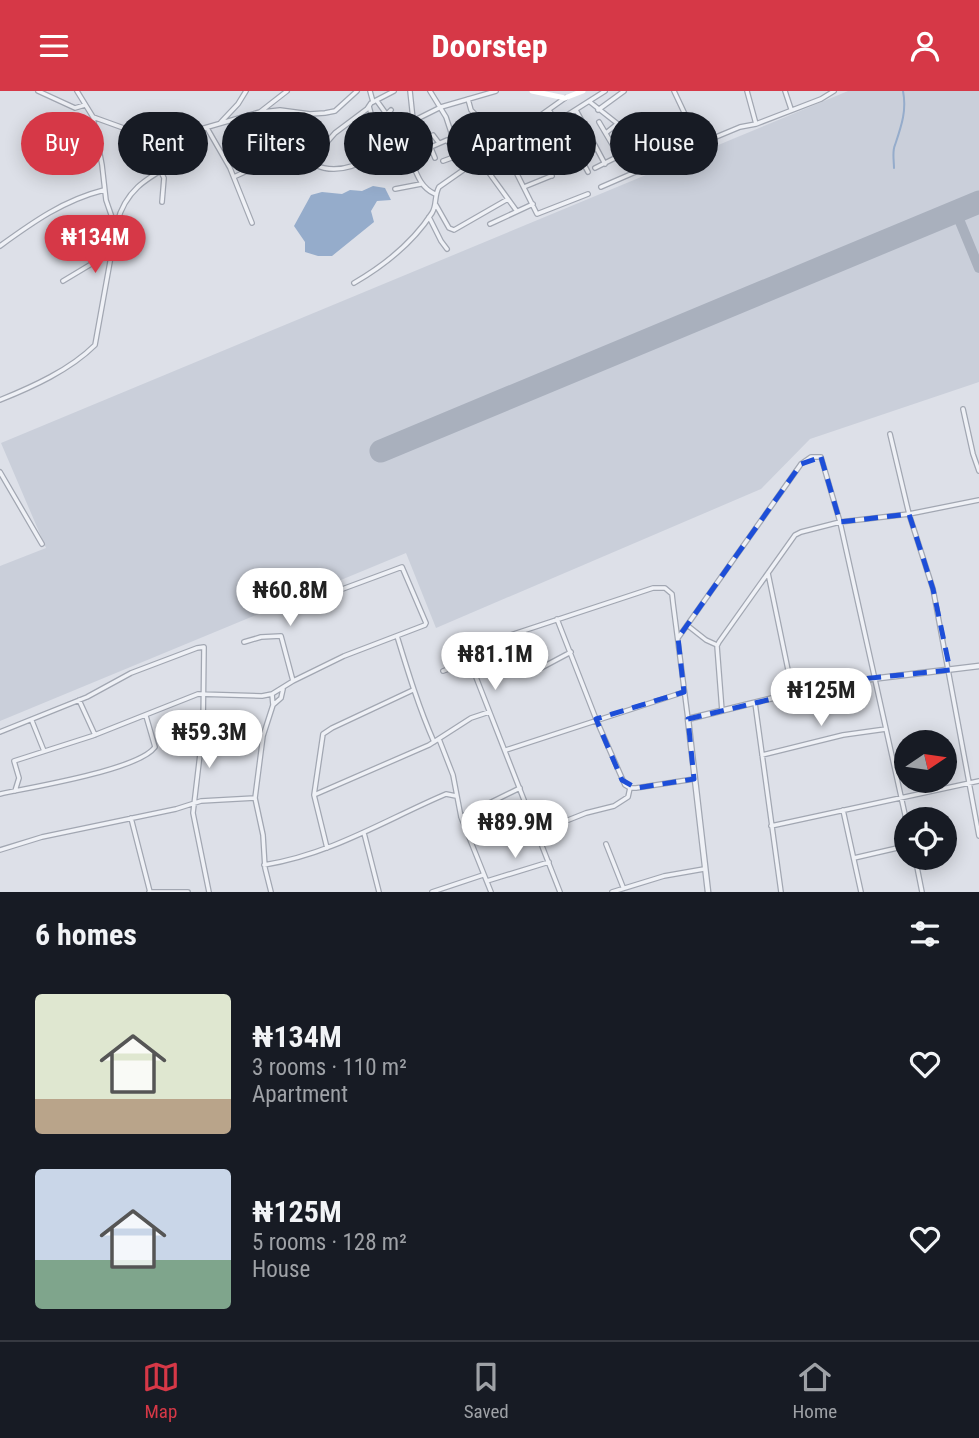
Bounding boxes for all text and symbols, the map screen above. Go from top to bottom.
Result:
icon: menu [35,27,73,65]
text: Doorstep [431,27,548,65]
icon: person [906,27,944,65]
chip: Buy [21,112,104,175]
chip: Rent [118,112,208,175]
chip: Filters [222,112,330,175]
chip: New [344,112,433,175]
chip: Apartment [447,112,596,175]
chip: House [610,112,718,175]
pin: ₦134M [46,215,144,275]
text: ₦134M [61,224,129,251]
pin: ₦60.8M [233,568,347,628]
text: ₦60.8M [252,577,328,604]
pin: ₦81.1M [438,633,552,692]
text: ₦81.1M [457,641,533,668]
pin: ₦125M [772,669,870,728]
text: ₦125M [787,677,855,704]
pin: ₦59.3M [152,711,266,770]
text: ₦59.3M [171,719,247,746]
north arrow [894,730,957,793]
map controls [894,730,957,870]
pin: ₦89.9M [458,801,572,860]
button: locate [894,807,957,870]
text: ₦89.9M [477,809,553,836]
icon: filters [906,915,944,953]
text: 6 homes [35,917,137,952]
text: ₦134M [252,1019,342,1054]
icon: home [91,1022,175,1106]
icon: heart [906,1045,944,1083]
text: 3 rooms · 110 m² [252,1054,407,1081]
text: Apartment [252,1081,348,1108]
text: ₦125M [252,1194,342,1229]
icon: home [91,1197,175,1281]
icon: heart [906,1220,944,1258]
text: 5 rooms · 128 m² [252,1229,407,1256]
text: House [252,1256,310,1283]
tab: Map [142,1358,180,1423]
tab: Saved [464,1358,509,1423]
tab: Home [793,1358,837,1423]

